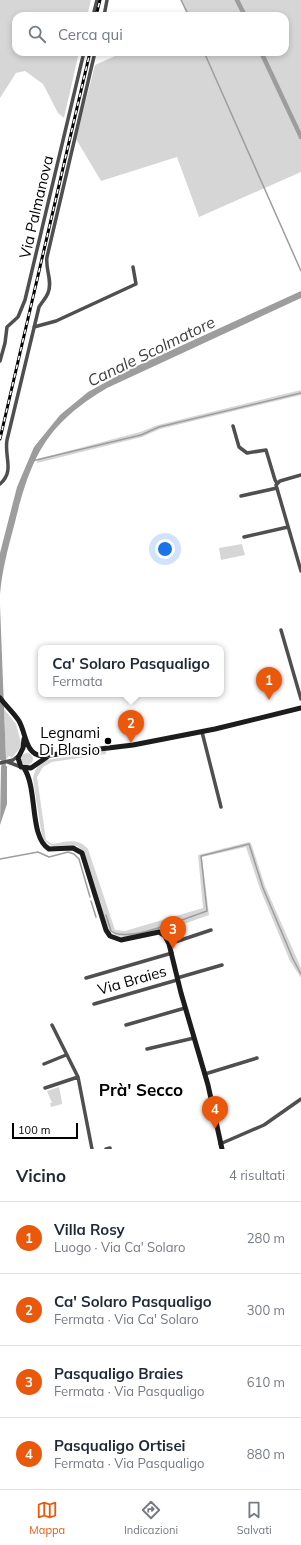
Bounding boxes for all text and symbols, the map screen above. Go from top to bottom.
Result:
search box [12,12,289,56]
icon: search [26,23,48,45]
text: Cerca qui [58,25,123,44]
street label: Via Palmanova [15,154,57,260]
water label: Canale Scolmatore [84,311,218,391]
your location [155,539,175,559]
popup [38,645,224,697]
text: Ca' Solaro Pasqualigo [52,654,210,673]
pin: 1 [256,667,282,700]
text: Fermata [52,673,103,689]
pin: 2 [118,710,144,743]
place label: Legnami Di Blasio [39,723,100,759]
marker: Legnami Di Blasio [103,736,113,746]
pin: 3 [160,916,186,949]
street label: Via Braies [95,961,169,999]
district label: Prà' Secco [99,1079,183,1100]
pin: 4 [202,1096,228,1129]
scale bar [12,1121,78,1140]
text: 100 m [18,1123,50,1137]
text: Vicino [16,1165,66,1186]
text: 4 risultati [229,1167,285,1183]
text: Villa Rosy [54,1220,125,1239]
text: 1 [25,1230,33,1246]
text: 280 m [247,1230,285,1246]
text: Luogo · Via Ca' Solaro [54,1239,186,1255]
text: Ca' Solaro Pasqualigo [54,1292,212,1311]
text: 2 [25,1302,33,1318]
text: 300 m [247,1302,285,1318]
text: Fermata · Via Ca' Solaro [54,1311,199,1327]
text: Pasqualigo Braies [54,1364,183,1383]
text: 3 [25,1374,33,1390]
text: 610 m [247,1374,285,1390]
text: Fermata · Via Pasqualigo [54,1383,205,1399]
text: Pasqualigo Ortisei [54,1436,186,1455]
text: 4 [25,1446,33,1462]
text: 880 m [247,1446,285,1462]
text: Fermata · Via Pasqualigo [54,1455,205,1471]
tab: Mappa [29,1499,65,1537]
tab: Indicazioni [124,1499,178,1537]
tab: Salvati [237,1499,272,1537]

